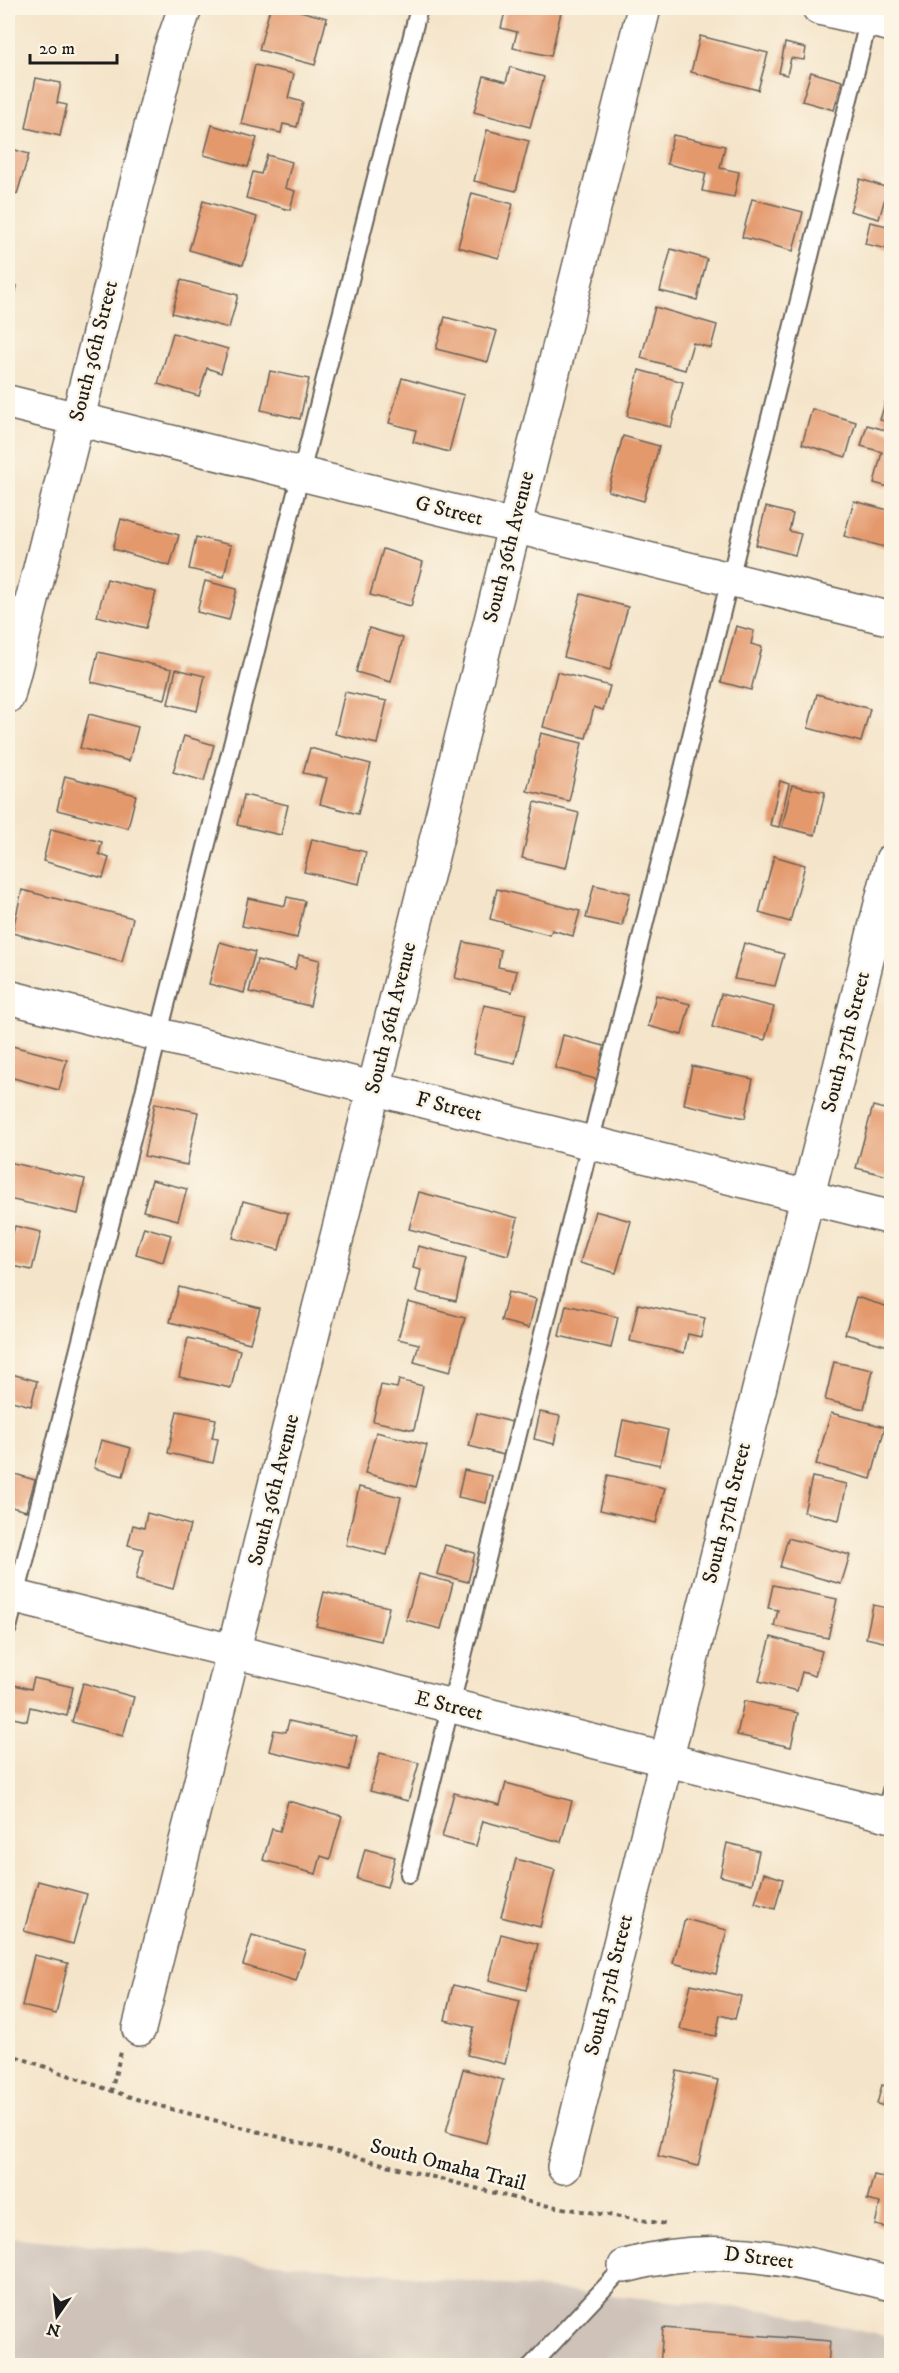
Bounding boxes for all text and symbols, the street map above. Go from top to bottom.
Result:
scale bar [30,27,117,65]
text: 20 m [39,38,75,60]
street label: South 36th Street [64,278,124,424]
street label: South 36th Avenue [478,468,540,625]
street label: G Street [412,490,486,532]
street label: South 36th Avenue [360,939,422,1096]
street label: South 37th Street [816,969,876,1115]
street label: F Street [413,1086,485,1128]
street label: South 36th Avenue [243,1411,305,1568]
street label: South 37th Street [697,1440,757,1586]
street label: E Street [412,1685,486,1727]
street label: South 37th Street [579,1912,639,2058]
street label: South Omaha Trail [367,2133,529,2197]
street label: D Street [723,2241,796,2275]
north arrow [27,2286,87,2346]
text: N [45,2318,62,2341]

